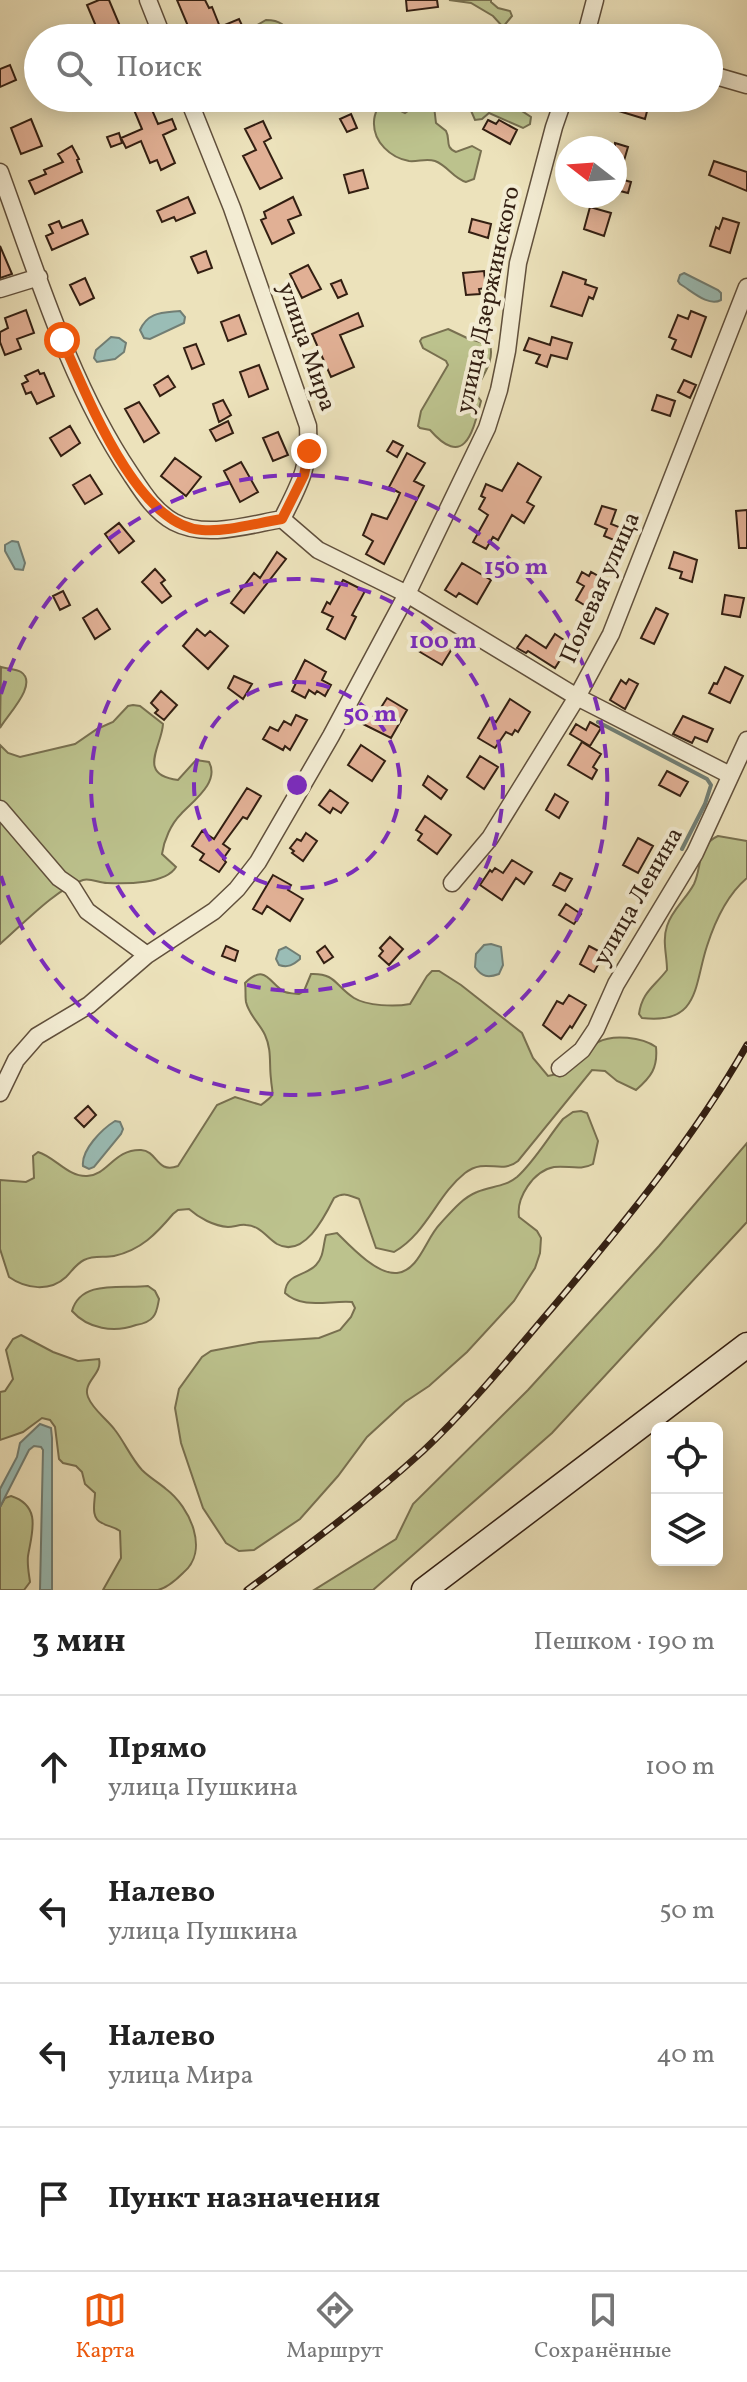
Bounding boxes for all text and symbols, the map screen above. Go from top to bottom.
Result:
search box [24,24,723,112]
icon: search [52,46,96,90]
text: Поиск [116,47,202,89]
north arrow [555,136,627,208]
street label: улица Дзержинского [448,183,530,417]
street label: улица Мира [268,278,344,416]
route start [44,322,80,358]
route end [291,433,327,469]
street label: Полевая улица [552,507,650,669]
text: 150 m [484,551,548,585]
text: 100 m [409,625,477,659]
text: 50 m [343,698,397,732]
centre of rings [283,771,311,799]
street label: улица Ленина [586,821,692,973]
map controls [651,1422,723,1566]
button: locate [651,1422,723,1494]
button: layers [651,1494,723,1566]
text: 3 мин [32,1619,126,1666]
text: Пешком · 190 m [534,1624,715,1660]
text: Прямо [108,1728,207,1770]
icon: ahead [32,1745,76,1789]
text: 100 m [645,1749,715,1785]
text: улица Пушкина [108,1770,298,1806]
text: Налево [108,1872,215,1914]
icon: left [32,1889,76,1933]
text: 50 m [659,1893,715,1929]
text: улица Пушкина [108,1914,298,1950]
text: Налево [108,2016,215,2058]
icon: left [32,2033,76,2077]
text: 40 m [656,2037,715,2073]
text: улица Мира [108,2058,253,2094]
icon: arrive [32,2177,76,2221]
text: Пункт назначения [108,2178,380,2220]
tab: Карта [75,2288,135,2367]
tab: Маршрут [286,2288,383,2367]
tab: Сохранённые [534,2288,671,2367]

